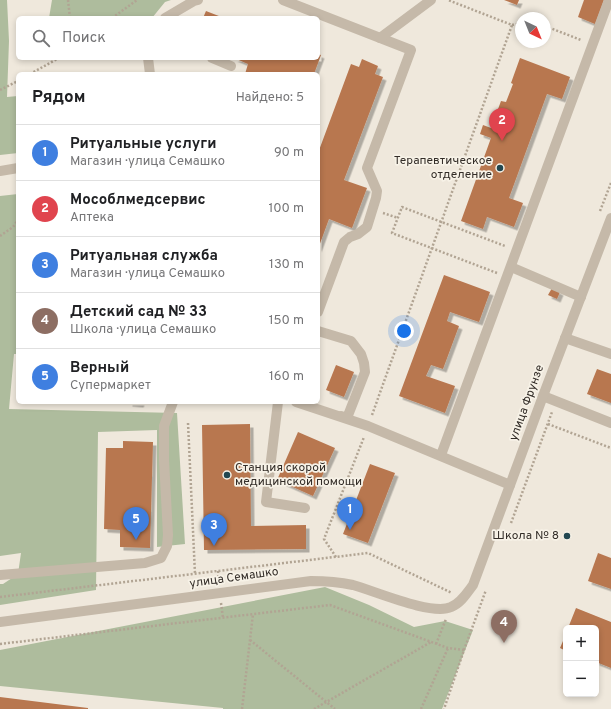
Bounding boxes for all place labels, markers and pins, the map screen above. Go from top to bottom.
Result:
pin: 2 [489,108,515,141]
place label: Терапевтическое отделение [394,153,492,183]
marker: Терапевтическое отделение [495,163,505,173]
place label: Станция скорой медицинской помощи [235,460,362,490]
marker: Станция скорой медицинской помощи [222,470,232,480]
pin: 1 [337,497,363,530]
pin: 5 [123,507,149,540]
pin: 3 [201,513,227,546]
place label: Школа № 8 [492,528,559,544]
marker: Школа № 8 [562,531,572,541]
pin: 4 [491,610,517,643]

